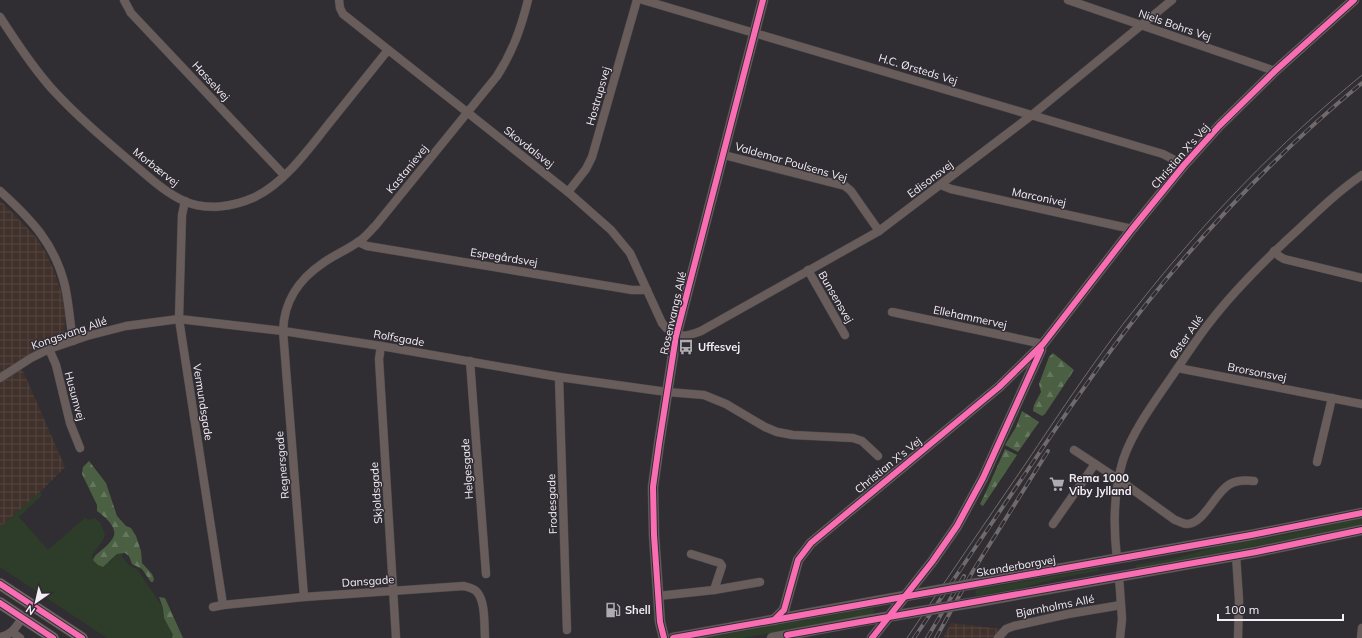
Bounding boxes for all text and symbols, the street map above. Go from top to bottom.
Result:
street label: Niels Bohrs Vej [1137,6,1213,44]
street label: H.C. Ørsteds Vej [877,50,959,88]
street label: Hasselvej [189,58,233,104]
street label: Hostrupsvej [583,65,613,127]
street label: Christian X's Vej [1148,120,1212,192]
street label: Skovdalsvej [501,123,557,171]
street label: Valdemar Poulsens Vej [733,139,849,185]
street label: Kastanievej [383,142,431,196]
street label: Morbærvej [130,145,182,189]
street label: Edisonsvej [904,157,956,201]
street label: Marconivej [1011,184,1067,210]
street label: Espegårdsvej [469,245,539,269]
street label: Bunsensvej [815,268,857,326]
street label: Rosenvangs Allé [657,270,689,356]
street label: Ellehammervej [932,302,1008,332]
street label: Kongsvang Allé [29,313,109,353]
street label: Øster Allé [1166,313,1206,361]
street label: Rolfsgade [373,327,425,349]
bus stop icon: Uffesvej [677,338,695,356]
place label: Uffesvej [698,340,740,354]
street label: Brorsonsvej [1226,359,1288,385]
street label: Vermundsgade [190,363,216,441]
street label: Husumvej [62,370,88,422]
street label: Regnersgade [272,431,292,499]
street label: Christian X's Vej [852,434,924,496]
street label: Helgesgade [458,438,476,500]
street label: Skjoldsgade [367,462,385,524]
place label: Rema 1000 Viby Jylland [1068,471,1132,498]
street label: Frodesgade [544,474,560,534]
supermarket icon: Rema 1000 Viby Jylland [1048,475,1066,493]
street label: Skanderborgvej [975,552,1057,580]
street label: Dansgade [341,572,395,590]
north arrow [16,582,56,622]
street label: Bjørnholms Allé [1015,592,1095,620]
scale bar [1218,596,1343,622]
fuel station icon: Shell [604,601,622,619]
text: N [23,602,38,618]
text: 100 m [1224,602,1259,617]
place label: Shell [625,603,651,617]

